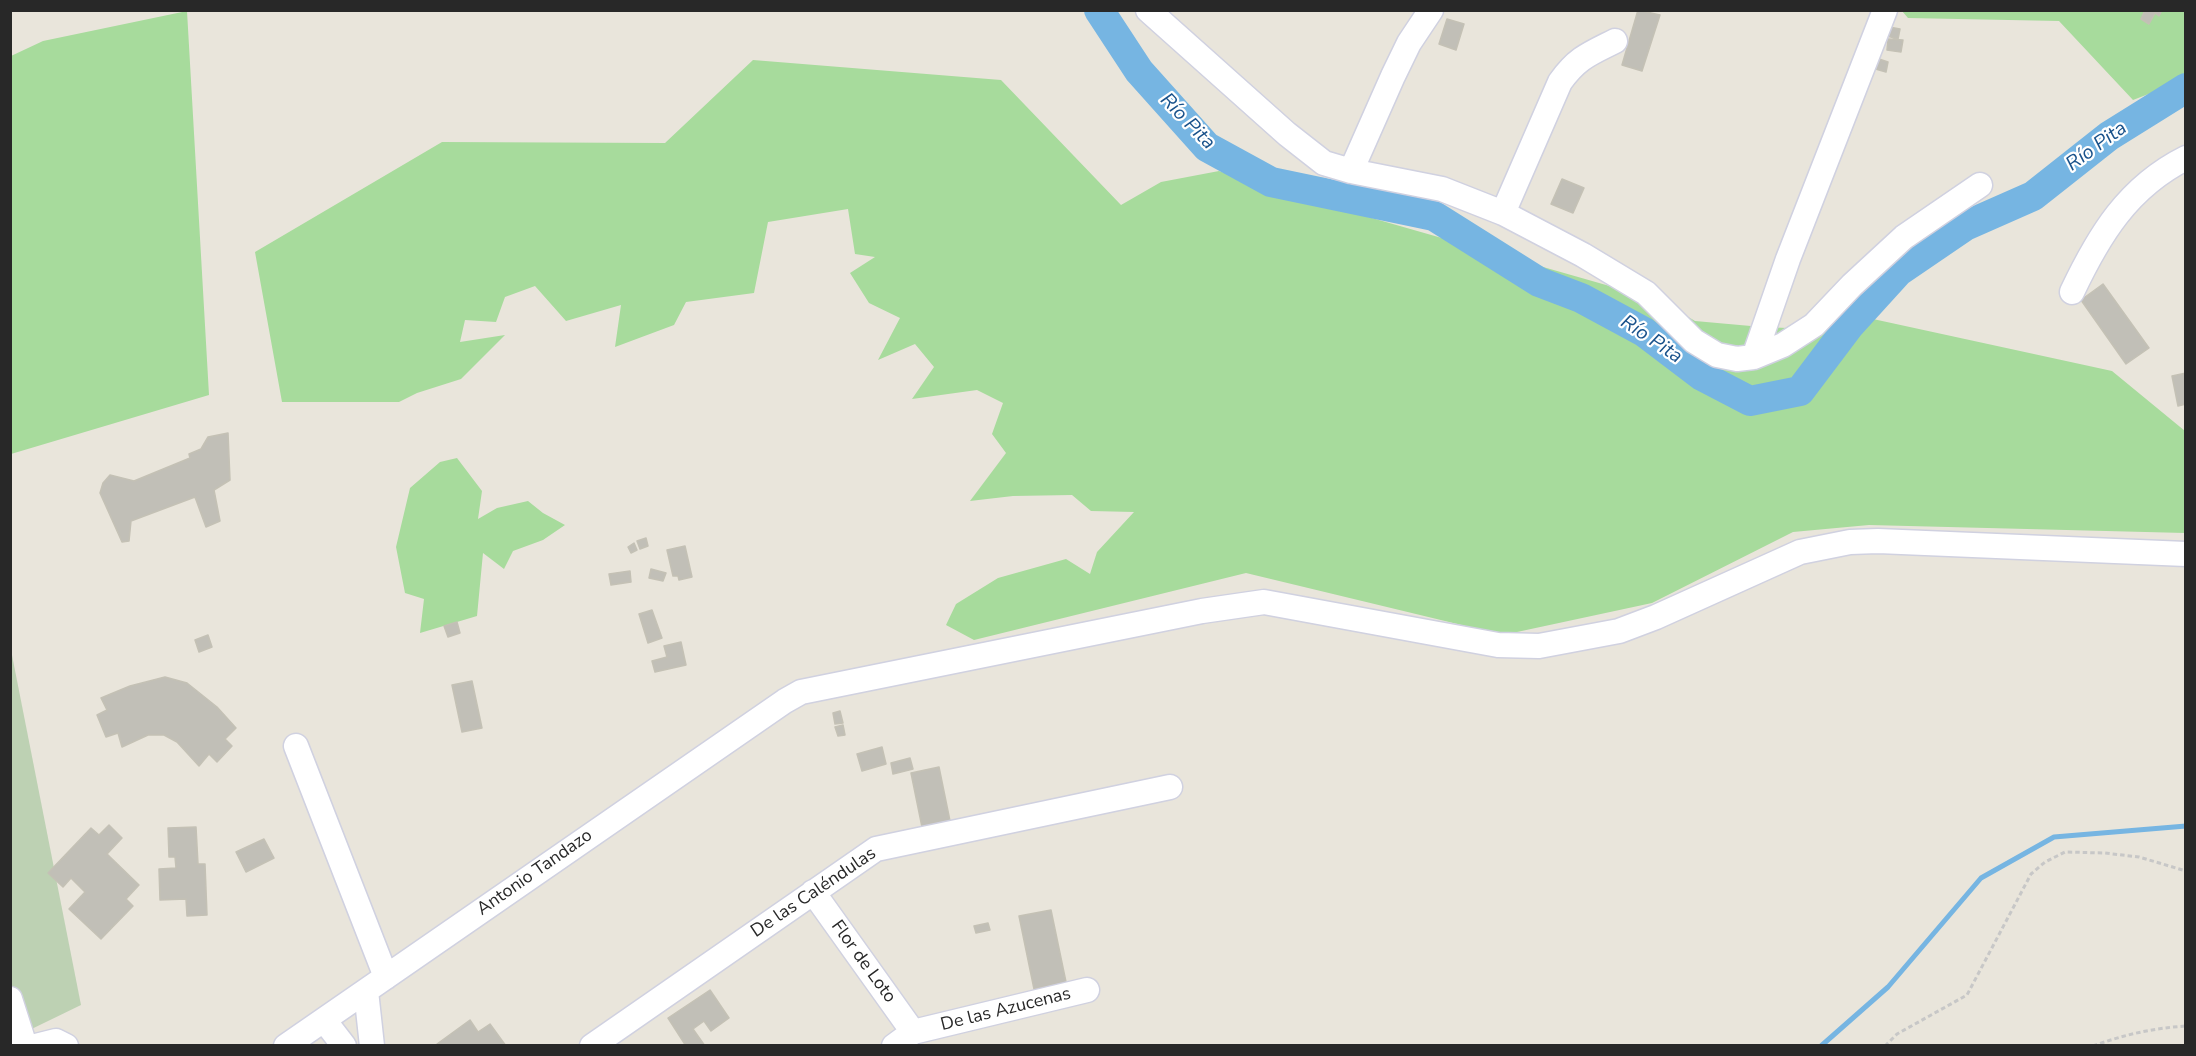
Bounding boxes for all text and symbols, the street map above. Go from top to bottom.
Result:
water label: Río Pita [1154,89,1220,155]
water label: Río Pita [2062,117,2132,177]
water label: Río Pita [1616,311,1686,369]
street label: Antonio Tandazo [473,825,597,921]
street label: De las Caléndulas [747,843,881,943]
street label: Flor de Loto [826,917,900,1007]
street label: De las Azucenas [939,983,1073,1037]

